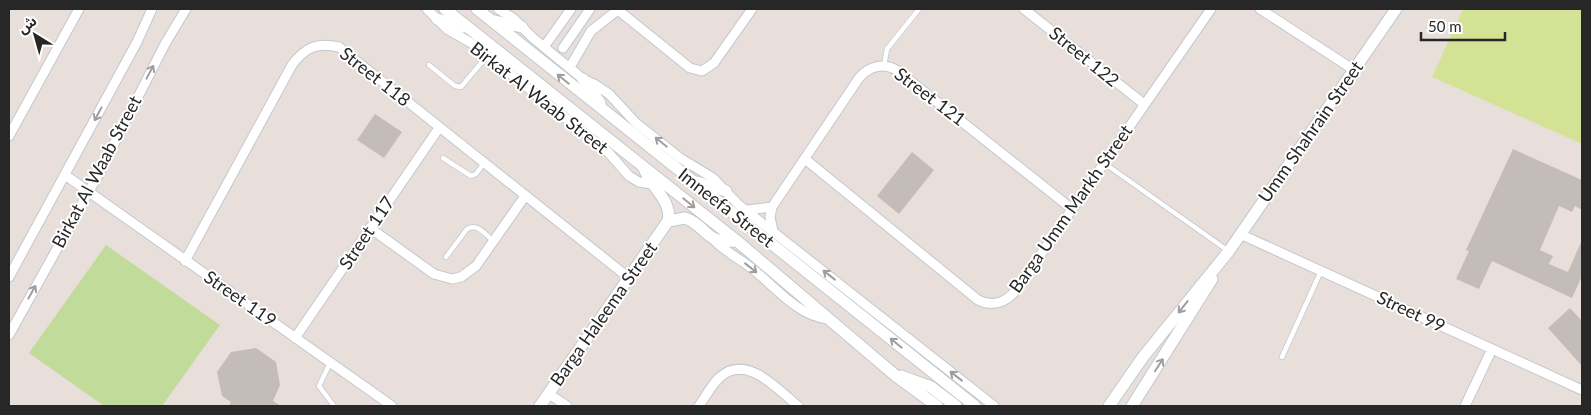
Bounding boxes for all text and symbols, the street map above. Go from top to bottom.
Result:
north arrow [10,10,60,60]
scale bar [1421,10,1505,42]
text: ش [14,12,40,37]
text: 50 m [1428,17,1462,35]
street label: Street 122 [1045,21,1124,91]
street label: Birkat Al Waab Street [466,36,613,158]
street label: Street 118 [336,42,415,111]
street label: Umm Shahrain Street [1253,56,1368,206]
street label: Street 121 [891,62,970,130]
one-way arrow [146,65,155,80]
one-way arrow [557,73,570,84]
street label: Birkat Al Waab Street [47,91,146,251]
one-way arrow [93,107,103,122]
street label: Barga Umm Markh Street [1004,120,1137,297]
one-way arrow [654,137,667,148]
street label: Imneefa Street [674,163,779,252]
street label: Street 117 [334,192,399,273]
one-way arrow [682,197,695,208]
street label: Barga Haleema Street [545,237,662,390]
one-way arrow [744,263,757,274]
street label: Street 119 [200,265,281,331]
one-way arrow [822,270,835,281]
one-way arrow [28,285,37,300]
street label: Street 99 [1374,286,1449,336]
one-way arrow [1178,300,1189,313]
one-way arrow [890,338,903,349]
one-way arrow [1154,359,1164,373]
one-way arrow [949,371,963,381]

